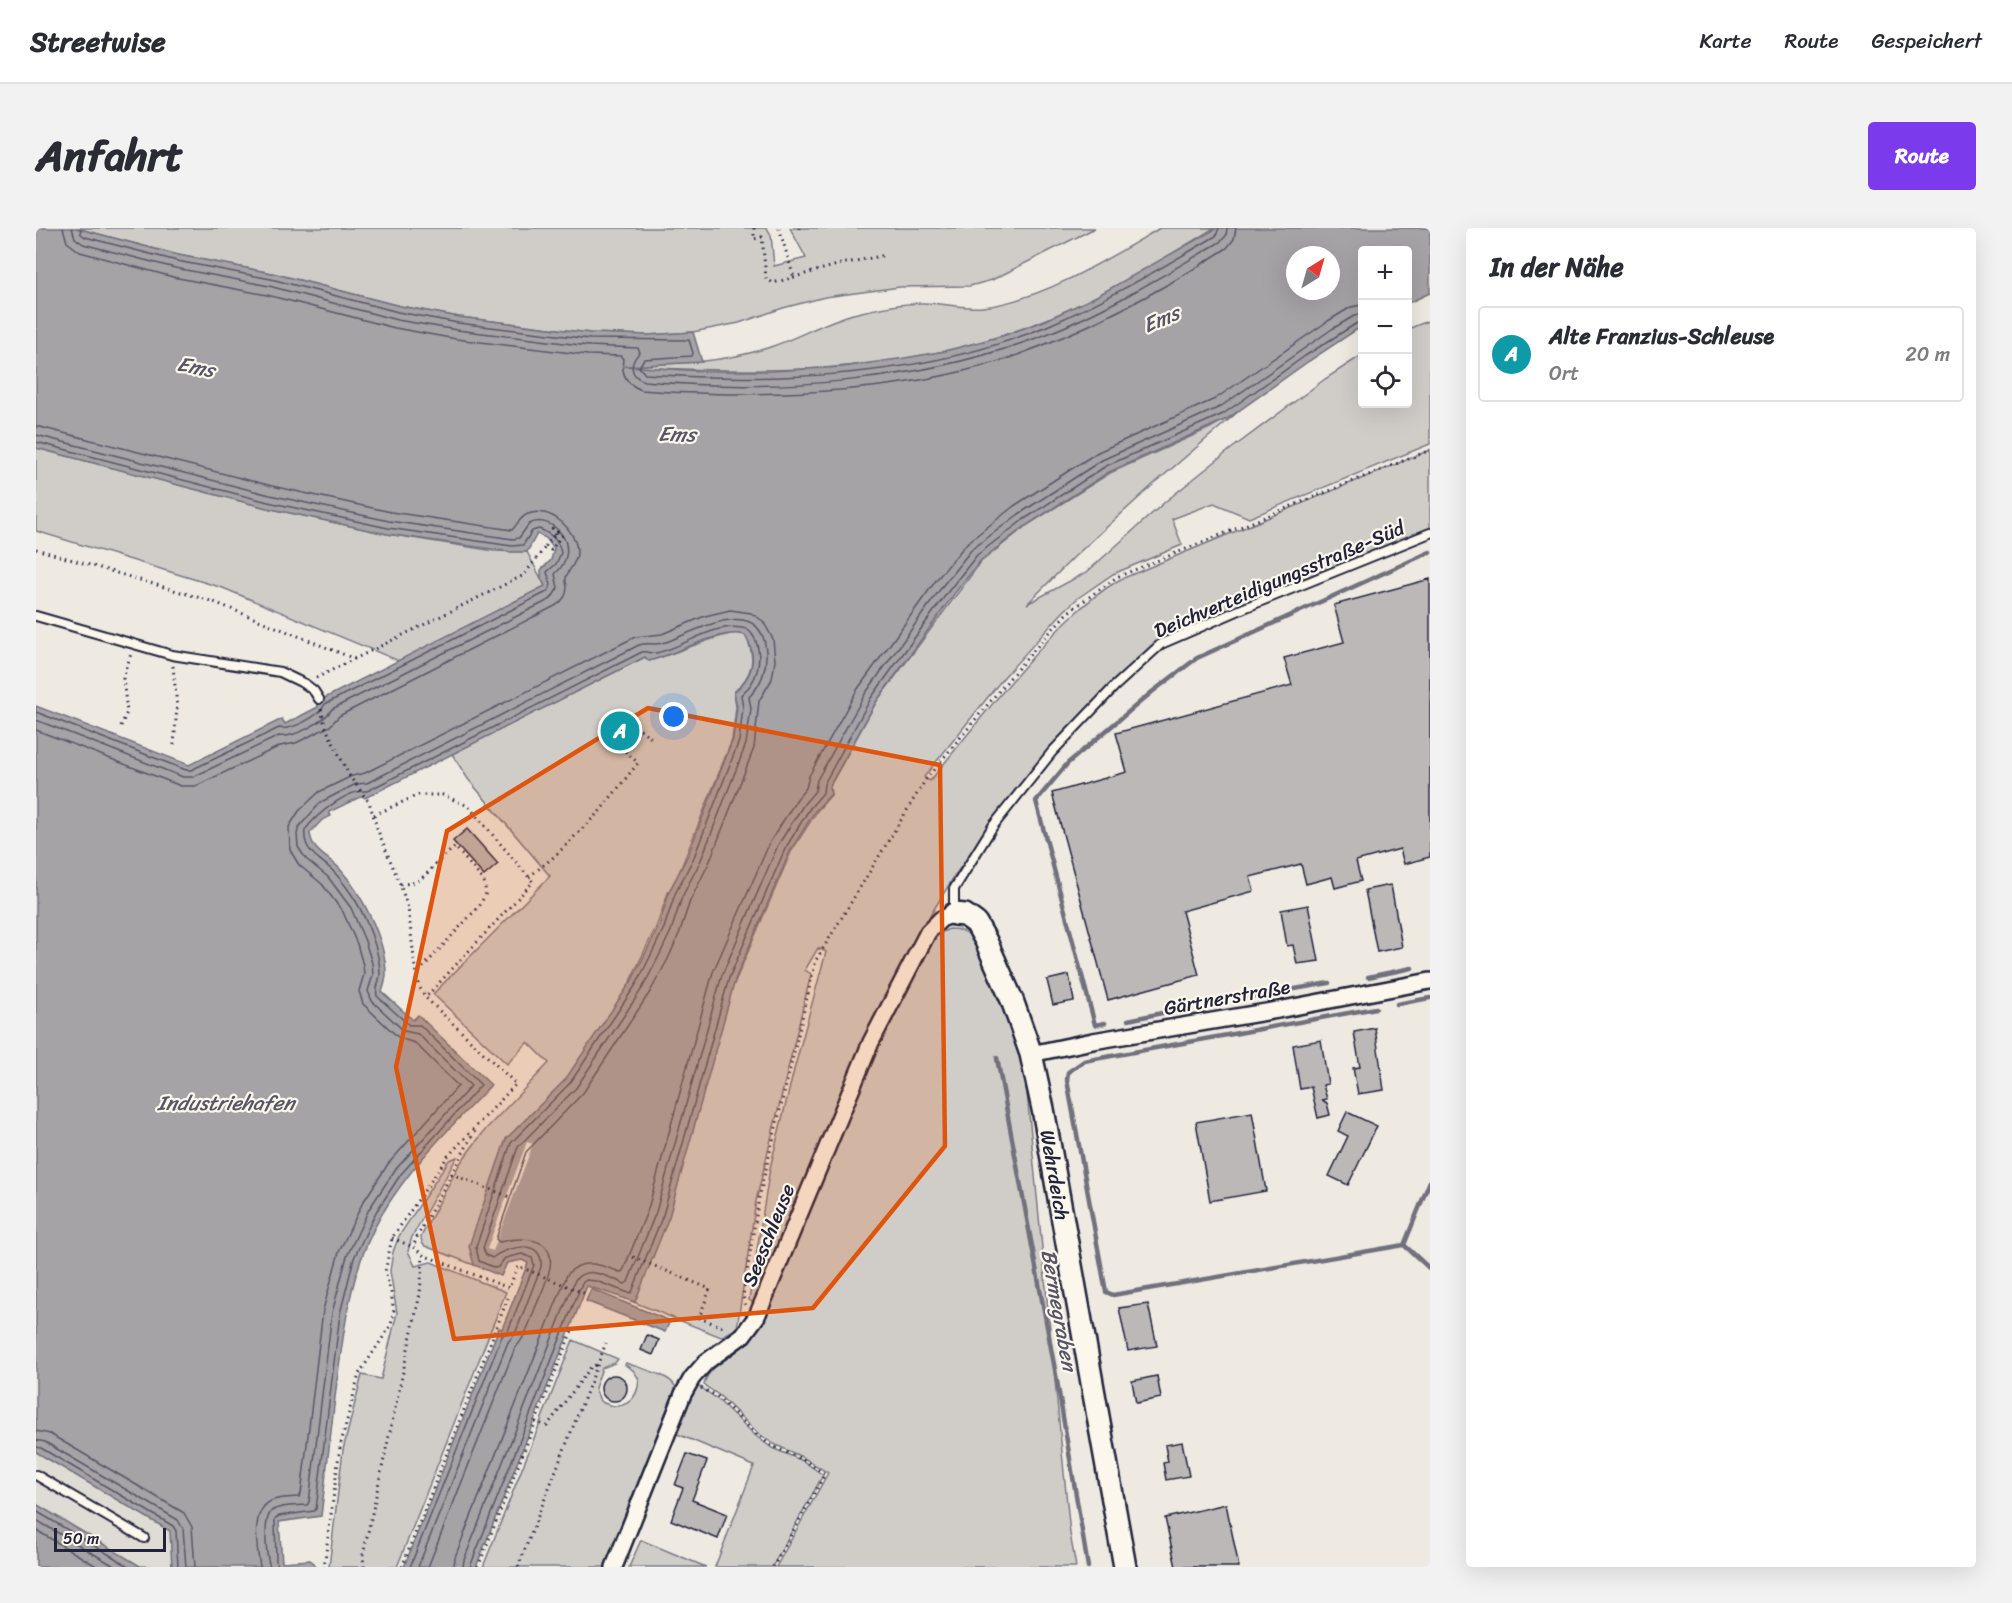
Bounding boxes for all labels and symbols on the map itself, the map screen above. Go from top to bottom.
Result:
north arrow [1286,246,1340,300]
water label: Ems [1136,293,1188,344]
water label: Ems [174,345,220,390]
water label: Ems [658,415,698,453]
street label: Deichverteidigungsstraße-Süd [1148,510,1411,648]
your location [659,702,688,731]
pin: A [600,708,640,754]
street label: Gärtnerstraße [1161,969,1293,1026]
water label: Industriehafen [156,1084,297,1122]
street label: Wehrdeich [1029,1127,1080,1223]
street label: Seeschleuse [732,1178,805,1292]
water label: Bermegraben [1030,1246,1089,1376]
scale bar [54,1525,166,1552]

